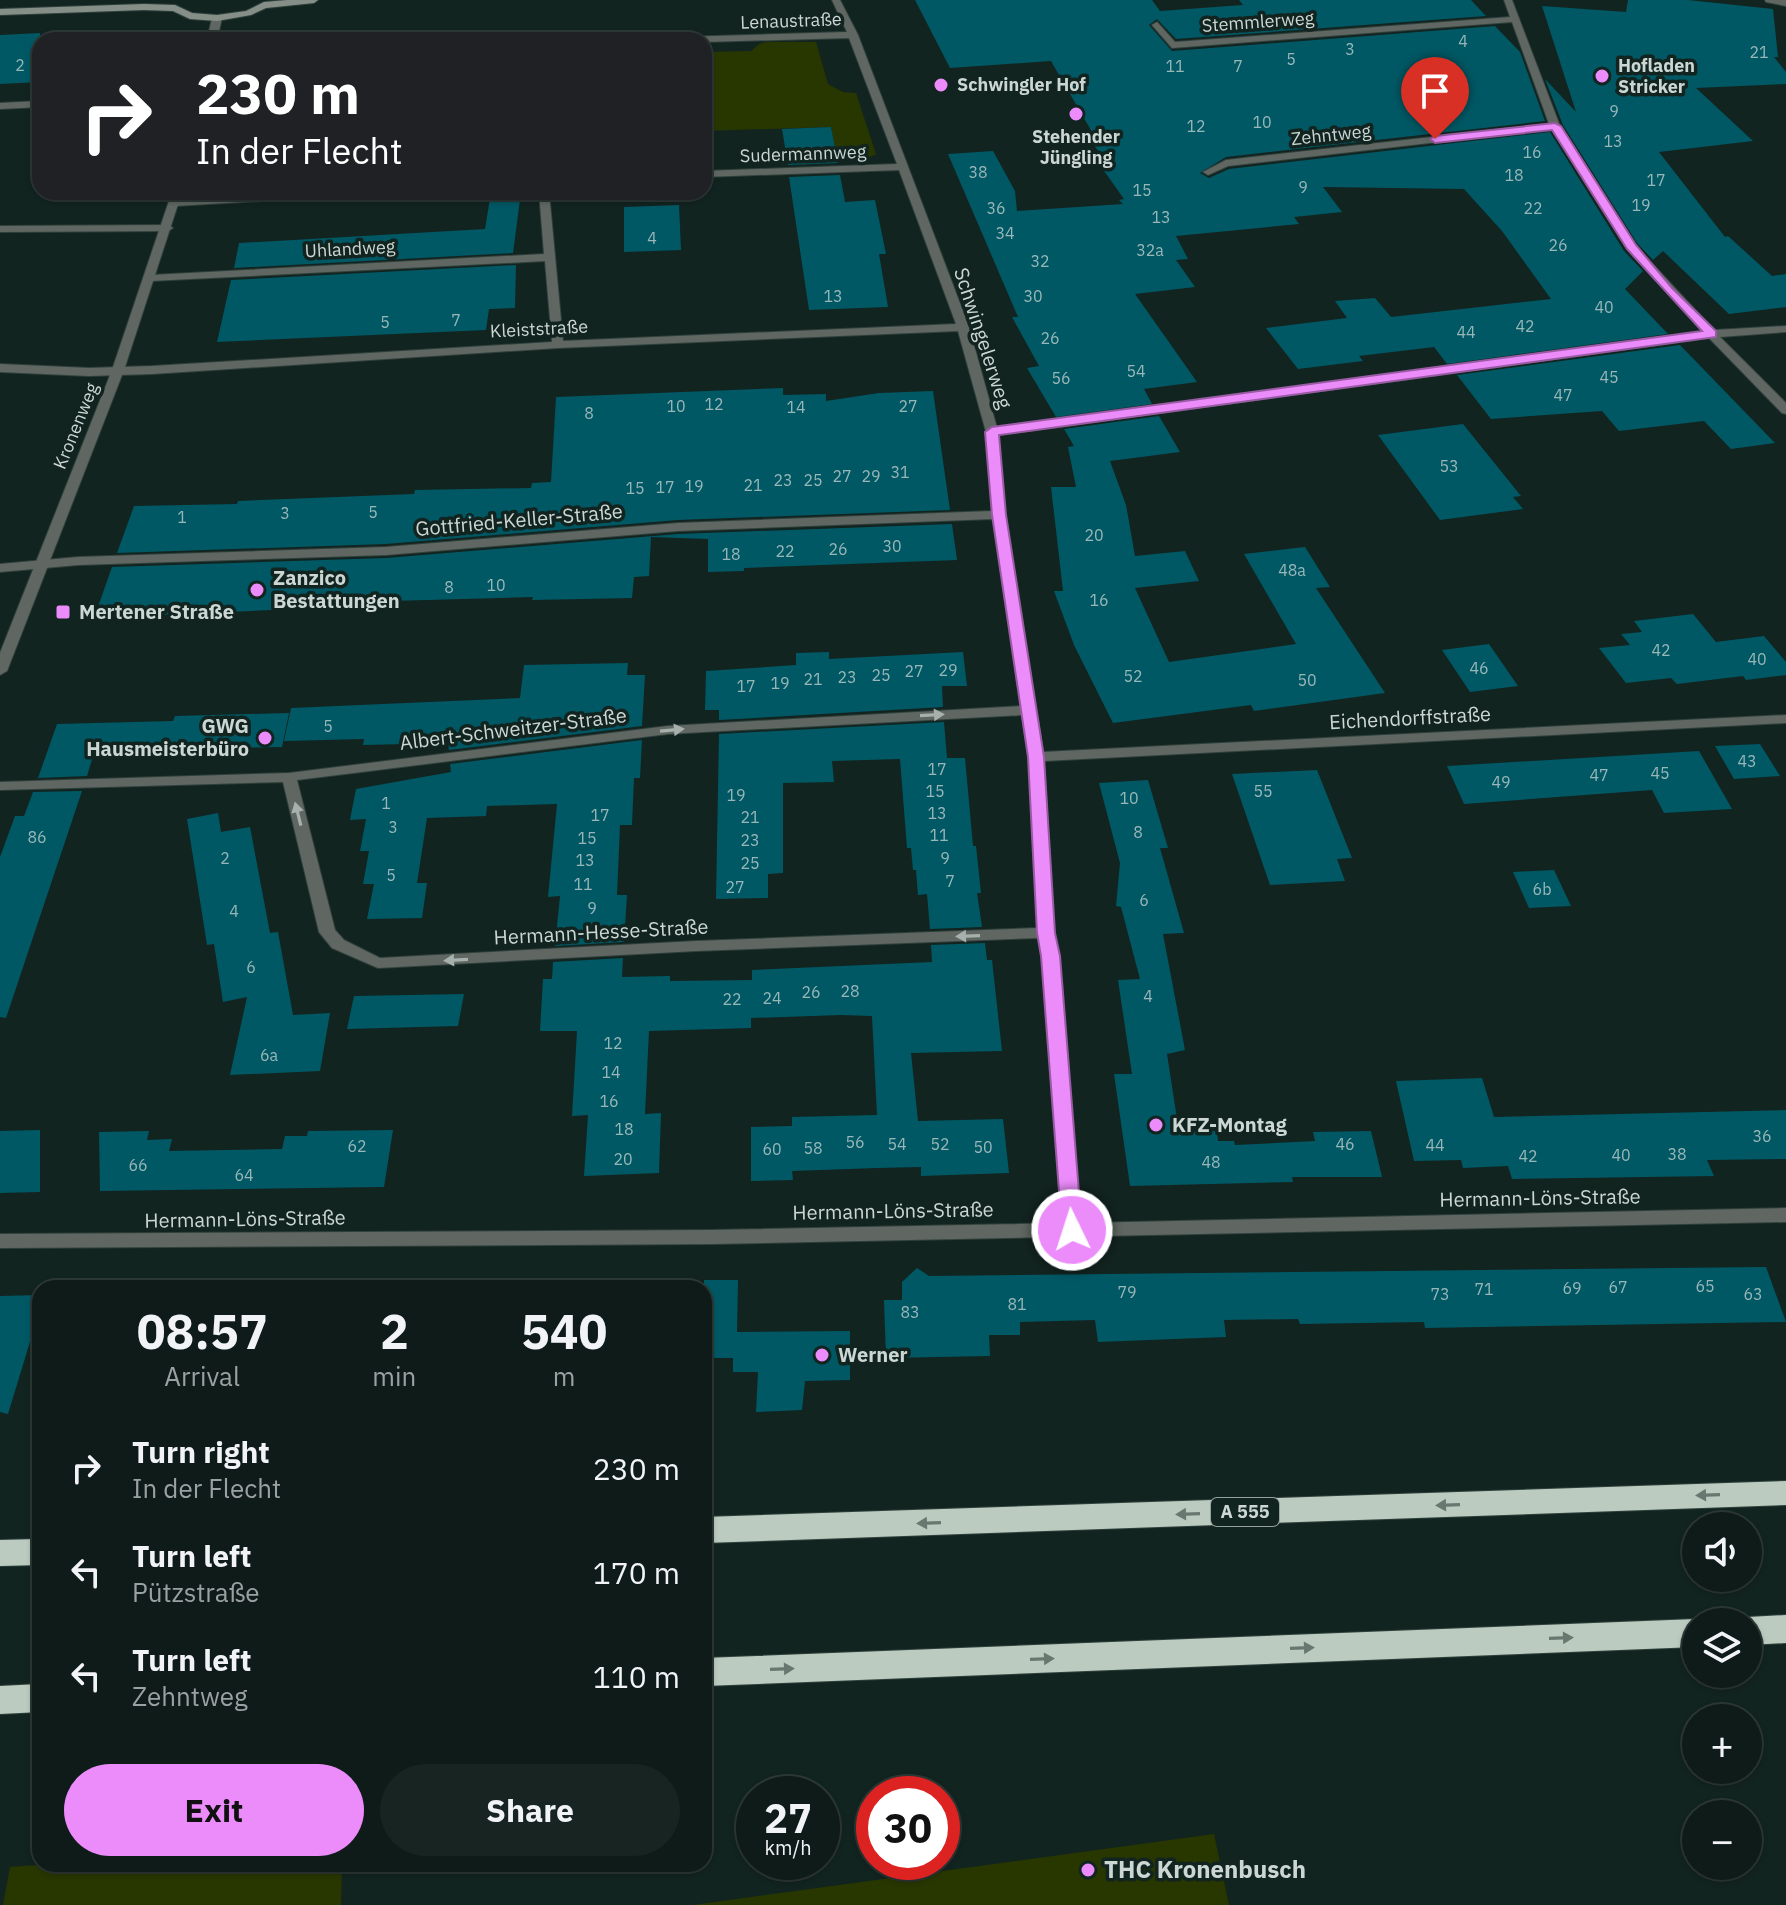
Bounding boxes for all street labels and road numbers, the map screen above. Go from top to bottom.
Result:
street label: Stemmlerweg [1201,6,1315,37]
street label: Lenaustraße [740,7,842,34]
street label: Zehntweg [1290,119,1372,150]
street label: Sudermannweg [739,140,867,167]
street label: Uhlandweg [304,235,396,262]
street label: Schwingelerweg [948,264,1019,412]
street label: Kleiststraße [489,314,589,343]
street label: Kronenweg [48,379,103,472]
street label: Gottfried-Keller-Straße [414,497,624,542]
street label: Eichendorffstraße [1328,700,1492,735]
street label: Albert-Schweitzer-Straße [398,701,628,756]
street label: Hermann-Hesse-Straße [493,912,709,951]
street label: Hermann-Löns-Straße [1439,1182,1641,1213]
street label: Hermann-Löns-Straße [792,1195,994,1226]
street label: Hermann-Löns-Straße [144,1203,346,1234]
road number: A 555 [1211,1498,1279,1526]

